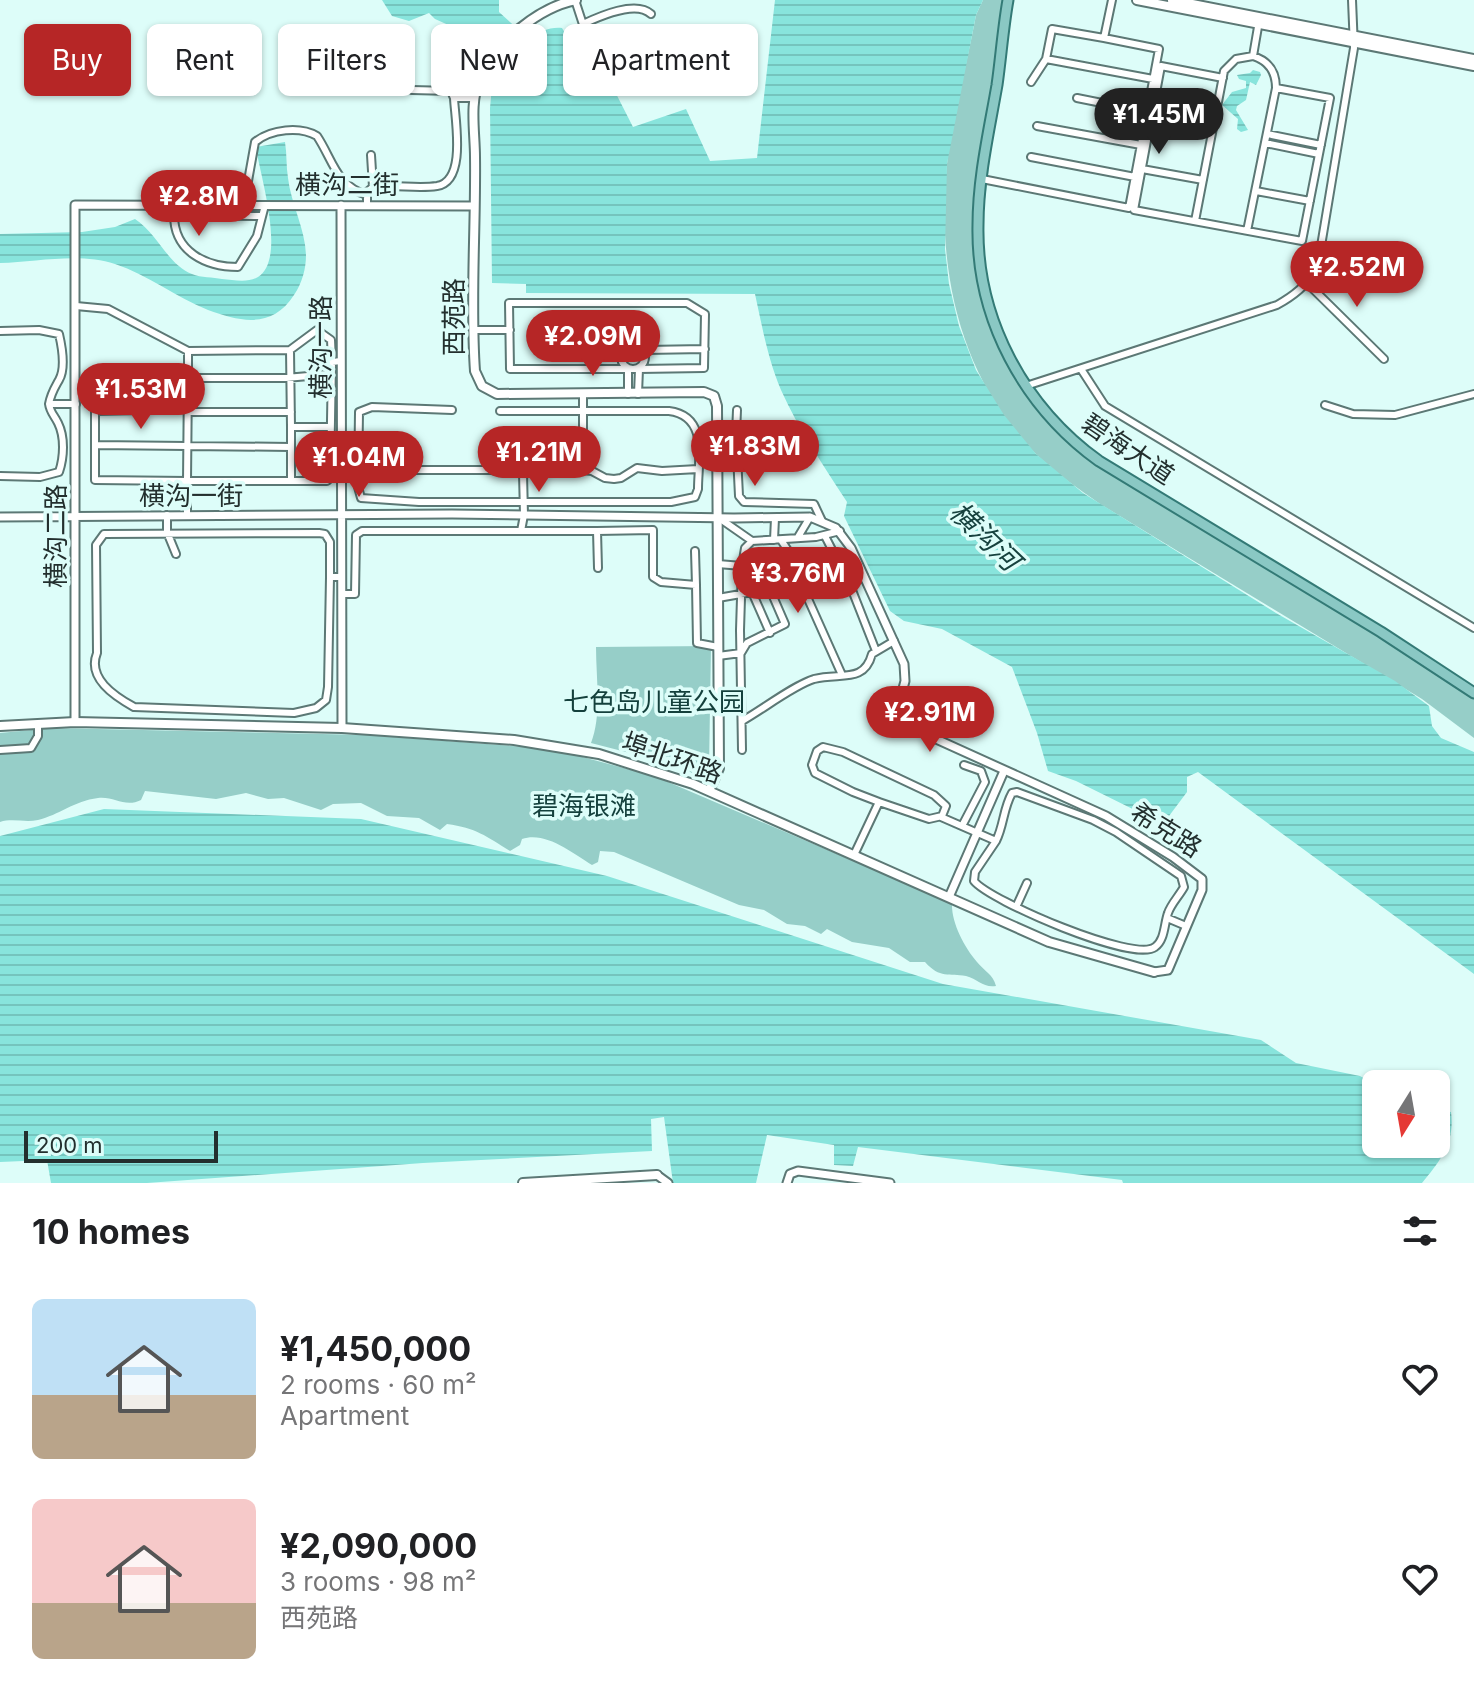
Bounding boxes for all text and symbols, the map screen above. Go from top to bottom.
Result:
chip: Buy [24,24,131,96]
chip: Rent [147,24,262,96]
chip: Filters [278,24,415,96]
chip: New [431,24,547,96]
chip: Apartment [563,24,758,96]
pin: ¥1.45M [1094,88,1224,156]
text: ¥1.45M [1112,98,1206,129]
street label: 横沟二街 [295,169,399,200]
pin: ¥2.8M [143,170,255,238]
text: ¥2.8M [159,180,239,211]
pin: ¥2.52M [1292,241,1422,309]
text: ¥2.52M [1309,251,1405,282]
street label: 西苑路 [438,278,469,356]
street label: 横沟一路 [305,295,336,399]
pin: ¥2.09M [528,310,658,378]
text: ¥2.09M [544,320,642,351]
pin: ¥1.53M [76,363,206,431]
text: ¥1.53M [95,373,187,404]
street label: 碧海大道 [1076,407,1180,491]
pin: ¥1.83M [690,420,820,488]
pin: ¥1.21M [474,426,604,494]
text: ¥1.83M [709,430,801,461]
pin: ¥1.04M [294,431,424,499]
text: ¥1.21M [496,436,582,467]
text: ¥1.04M [312,441,406,472]
street label: 横沟一街 [139,480,243,511]
street label: 横沟二路 [40,484,71,588]
water label: 横沟河 [943,495,1031,581]
pin: ¥3.76M [733,547,863,615]
text: ¥3.76M [751,557,845,588]
park label: 七色岛儿童公园 [563,686,745,717]
pin: ¥2.91M [865,686,995,754]
text: ¥2.91M [884,696,976,727]
street label: 埠北环路 [618,726,726,789]
park label: 碧海银滩 [532,790,636,821]
street label: 希克路 [1125,796,1208,863]
north arrow [1362,1070,1450,1158]
map controls [1362,1070,1450,1158]
scale bar [24,1127,218,1163]
text: 200 m [36,1132,103,1158]
icon: filters [1398,1209,1442,1253]
text: 10 homes [32,1211,190,1252]
text: ¥1,450,000 [280,1328,471,1369]
icon: home [96,1331,192,1427]
icon: heart [1398,1357,1442,1401]
text: 2 rooms · 60 m² [280,1369,476,1400]
text: Apartment [280,1400,409,1431]
text: ¥2,090,000 [280,1525,477,1566]
icon: home [96,1531,192,1627]
icon: heart [1398,1557,1442,1601]
text: 3 rooms · 98 m² [280,1566,476,1597]
text: 西苑路 [280,1602,358,1633]

